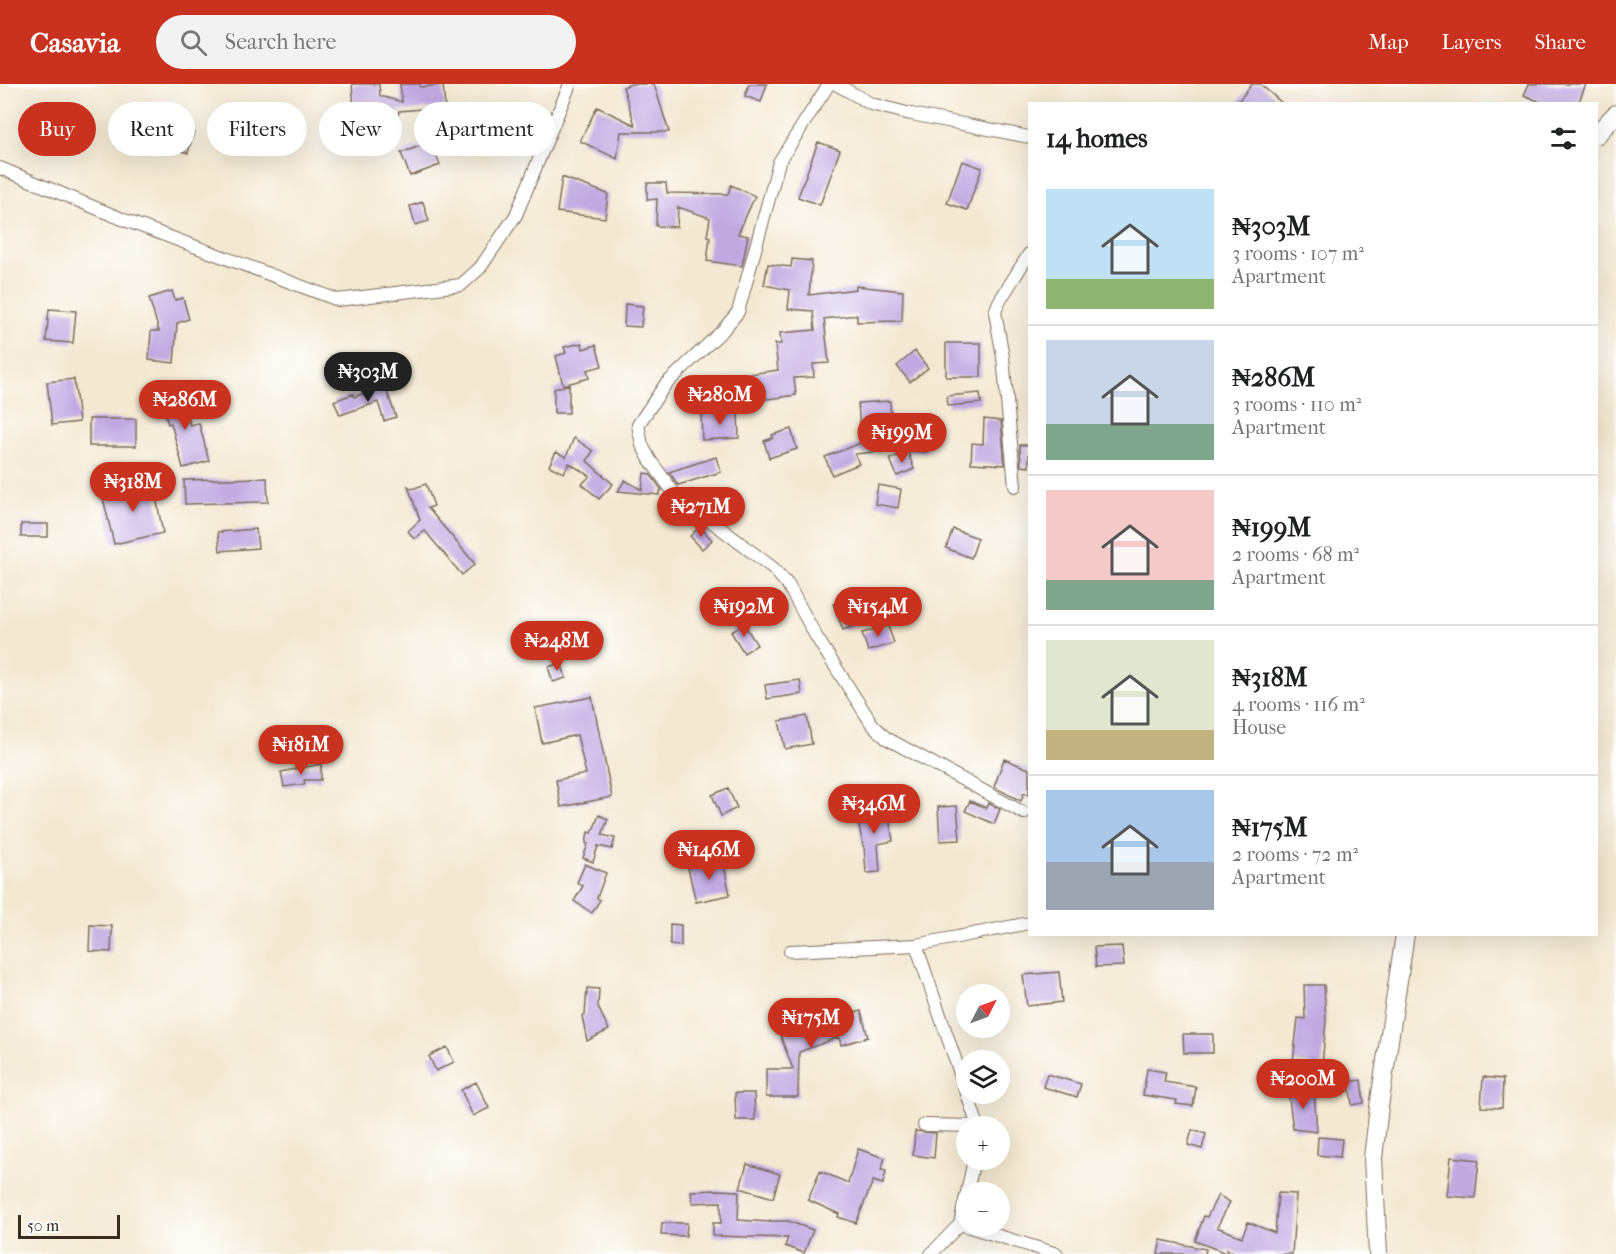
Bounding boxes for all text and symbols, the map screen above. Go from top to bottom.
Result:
search box [156,15,576,69]
text: Casavia [30,26,120,59]
icon: search [177,26,210,59]
text: Search here [225,29,336,55]
text: Map [1368,30,1409,54]
text: Layers [1442,30,1501,54]
text: Share [1534,30,1586,54]
chip: Buy [18,102,96,156]
chip: Rent [108,102,195,156]
chip: Filters [207,102,307,156]
chip: New [319,102,402,156]
chip: Apartment [414,102,555,156]
icon: filters [1547,122,1580,155]
text: 14 homes [1046,123,1148,154]
text: ₦303M [1232,211,1310,242]
icon: home [1094,213,1166,285]
text: 3 rooms · 107 m² [1232,242,1364,265]
text: Apartment [1232,265,1326,288]
pin: ₦303M [326,352,410,403]
text: ₦303M [338,360,398,383]
text: ₦286M [1232,362,1315,393]
icon: home [1094,364,1166,436]
pin: ₦280M [678,375,762,426]
pin: ₦286M [143,380,227,431]
text: ₦280M [688,383,752,406]
text: ₦286M [153,388,217,411]
text: 3 rooms · 110 m² [1232,393,1361,416]
pin: ₦199M [860,413,944,464]
text: Apartment [1232,416,1326,439]
text: ₦199M [872,421,932,444]
pin: ₦318M [91,462,175,513]
text: ₦318M [104,470,162,493]
pin: ₦271M [659,487,743,538]
text: ₦271M [671,495,731,518]
text: ₦199M [1232,512,1311,543]
icon: home [1094,514,1166,586]
text: 2 rooms · 68 m² [1232,543,1359,566]
text: Apartment [1232,566,1326,589]
pin: ₦192M [702,587,786,638]
pin: ₦154M [836,587,920,638]
text: ₦192M [714,595,774,618]
text: ₦154M [848,595,908,618]
pin: ₦248M [515,621,599,672]
text: ₦248M [525,629,589,652]
text: ₦318M [1232,662,1308,693]
icon: home [1094,664,1166,736]
text: 4 rooms · 116 m² [1232,693,1365,716]
text: House [1232,716,1286,739]
pin: ₦181M [259,725,343,776]
text: ₦181M [272,733,330,756]
pin: ₦346M [832,784,916,835]
text: ₦346M [842,792,906,815]
text: ₦175M [1232,812,1308,843]
icon: home [1094,814,1166,886]
pin: ₦146M [667,830,751,881]
text: ₦146M [678,838,740,861]
text: 2 rooms · 72 m² [1232,843,1358,866]
text: Apartment [1232,866,1326,889]
north arrow [956,984,1010,1038]
map controls [956,984,1010,1236]
pin: ₦175M [769,998,853,1049]
text: ₦175M [782,1006,840,1029]
button: layers [956,1050,1010,1104]
pin: ₦200M [1261,1059,1345,1110]
text: ₦200M [1270,1067,1336,1090]
button: + [956,1116,1010,1170]
button: − [956,1182,1010,1236]
scale bar [18,1212,120,1240]
text: 50 m [27,1216,59,1235]

